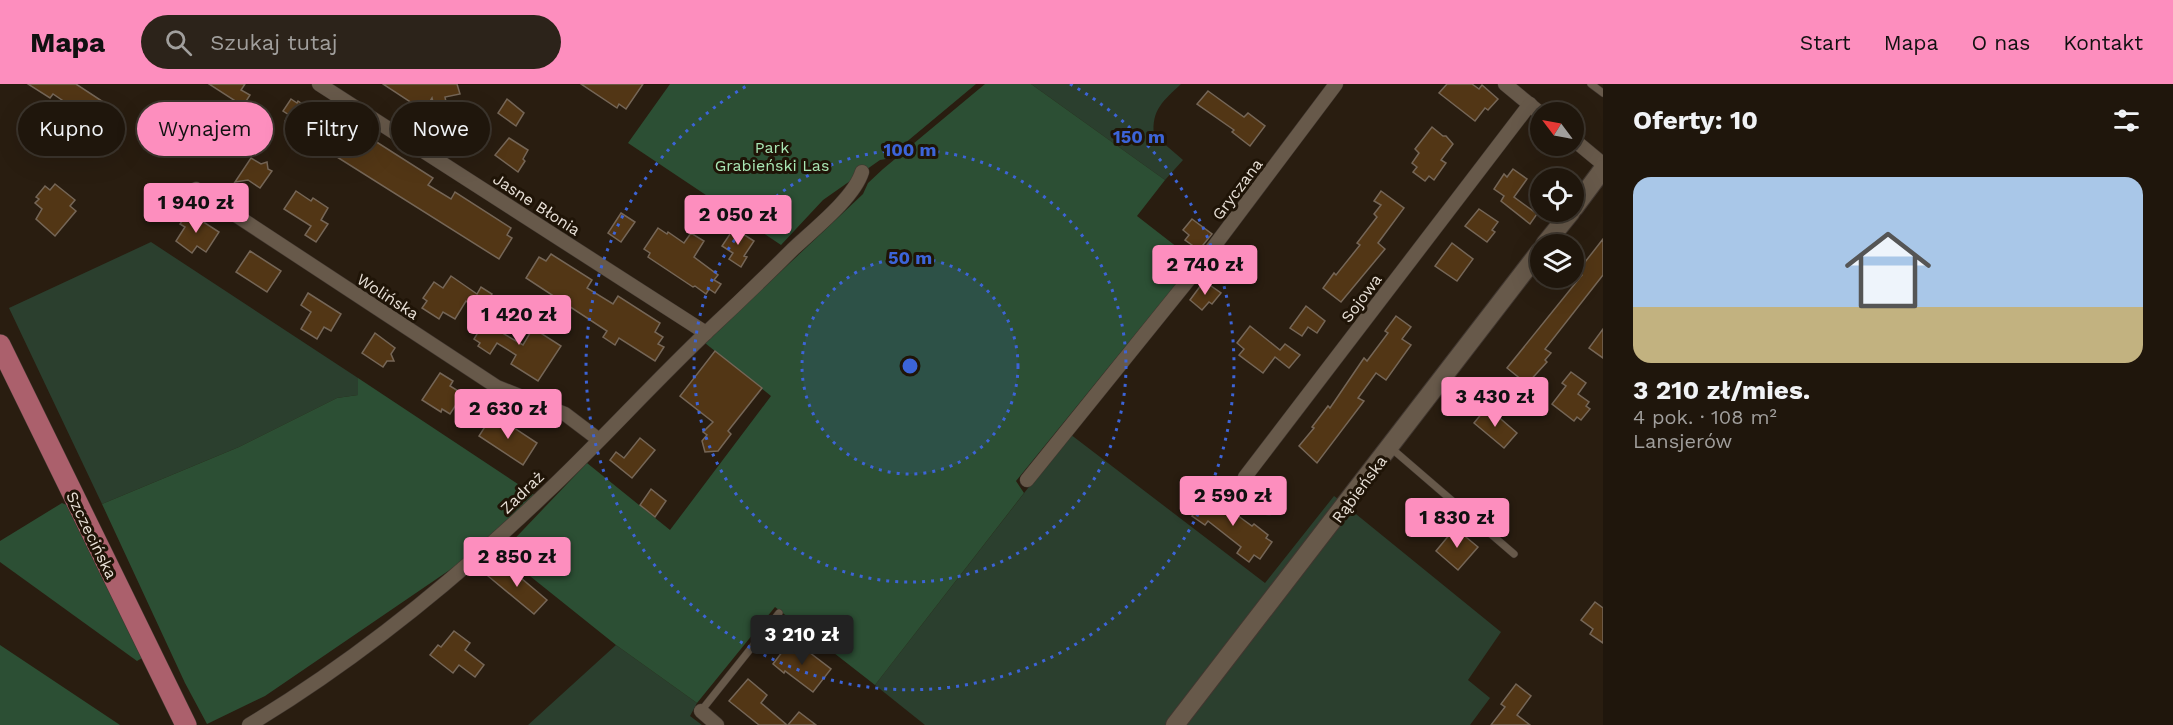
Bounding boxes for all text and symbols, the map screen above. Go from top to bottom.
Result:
search box [141,15,561,69]
text: Mapa [30,26,105,59]
icon: search [162,26,195,59]
text: Szukaj tutaj [210,30,338,55]
text: Start [1800,30,1851,55]
text: Mapa [1884,30,1938,55]
text: O nas [1971,30,2030,55]
text: Kontakt [2063,30,2143,55]
chip: Kupno [18,102,125,156]
chip: Wynajem [137,102,273,156]
chip: Filtry [285,102,379,156]
chip: Nowe [391,102,490,156]
north arrow [1530,102,1584,156]
map controls [1530,102,1584,288]
icon: filters [2110,104,2143,137]
text: Oferty: 10 [1633,105,1758,135]
text: 150 m [1113,126,1165,147]
park label: Park Grabieński Las [715,138,829,175]
text: 100 m [883,139,937,160]
street label: Gryczana [1208,155,1267,224]
button: locate [1530,168,1584,222]
street label: Jasne Błonia [490,169,584,240]
pin: 1 940 zł [134,183,258,234]
text: 1 940 zł [158,190,234,214]
pin: 2 050 zł [676,195,800,246]
text: 2 050 zł [699,202,777,226]
icon: home [1834,216,1942,324]
button: layers [1530,234,1584,288]
pin: 2 740 zł [1143,245,1267,296]
text: 50 m [888,247,932,268]
text: 2 740 zł [1166,252,1244,276]
street label: Wolińska [353,269,422,323]
street label: Sojowa [1337,270,1386,326]
pin: 1 420 zł [457,295,581,346]
text: 1 420 zł [481,302,557,326]
centre of rings [900,356,920,376]
text: 3 210 zł/mies. [1633,375,1810,405]
pin: 3 430 zł [1433,377,1557,428]
text: 3 430 zł [1455,384,1535,408]
pin: 2 630 zł [446,389,570,440]
text: 2 630 zł [469,396,547,420]
text: 4 pok. · 108 m² [1633,405,1777,429]
text: Lansjerów [1633,429,1732,453]
street label: Rąbieńska [1328,452,1391,527]
street label: Zadraż [497,467,548,518]
pin: 2 590 zł [1171,476,1295,527]
text: 2 590 zł [1194,483,1272,507]
street label: Szczecińska [62,488,121,582]
pin: 1 830 zł [1395,498,1519,549]
text: 1 830 zł [1419,505,1495,529]
pin: 2 850 zł [455,537,579,588]
text: 2 850 zł [478,544,556,568]
pin: 3 210 zł [740,615,864,666]
text: 3 210 zł [764,622,840,646]

